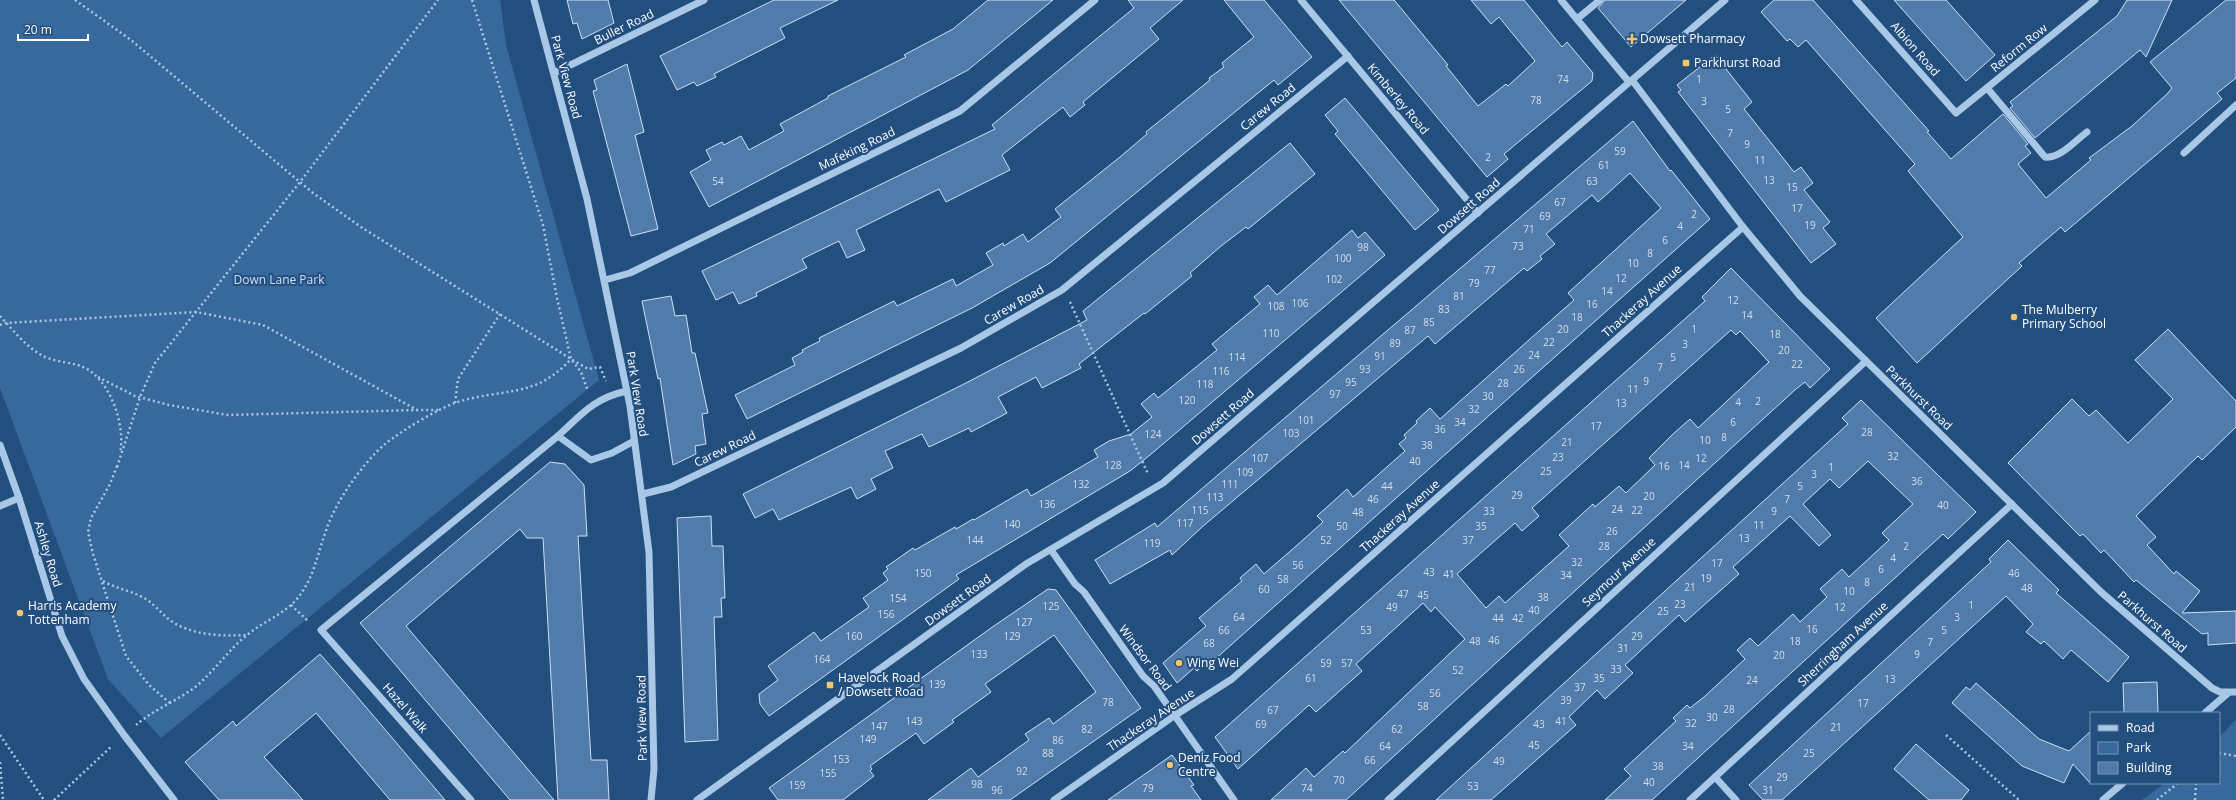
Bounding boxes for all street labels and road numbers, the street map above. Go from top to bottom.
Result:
street label: Buller Road [591,5,657,48]
street label: Albion Road [1887,18,1944,80]
street label: Reform Row [1987,19,2051,76]
street label: Park View Road [547,33,586,121]
street label: Kimberley Road [1364,60,1433,138]
street label: Carew Road [1236,79,1299,134]
street label: Mafeking Road [816,123,898,174]
street label: Dowsett Road [1434,174,1504,238]
street label: Thackeray Avenue [1598,260,1685,341]
street label: Carew Road [981,280,1047,329]
street label: Park View Road [622,350,653,438]
street label: Parkhurst Road [1882,361,1956,434]
street label: Dowsett Road [1188,385,1258,449]
street label: Carew Road [691,426,759,471]
street label: Thackeray Avenue [1356,475,1443,556]
street label: Ashley Road [30,519,67,589]
street label: Seymour Avenue [1578,533,1659,610]
street label: Dowsett Road [921,570,994,629]
street label: Parkhurst Road [2114,587,2191,656]
street label: Sherringham Avenue [1794,597,1892,690]
street label: Windsor Road [1115,621,1176,694]
street label: Park View Road [632,675,651,761]
street label: Hazel Walk [379,679,432,737]
street label: Thackeray Avenue [1104,684,1198,755]

